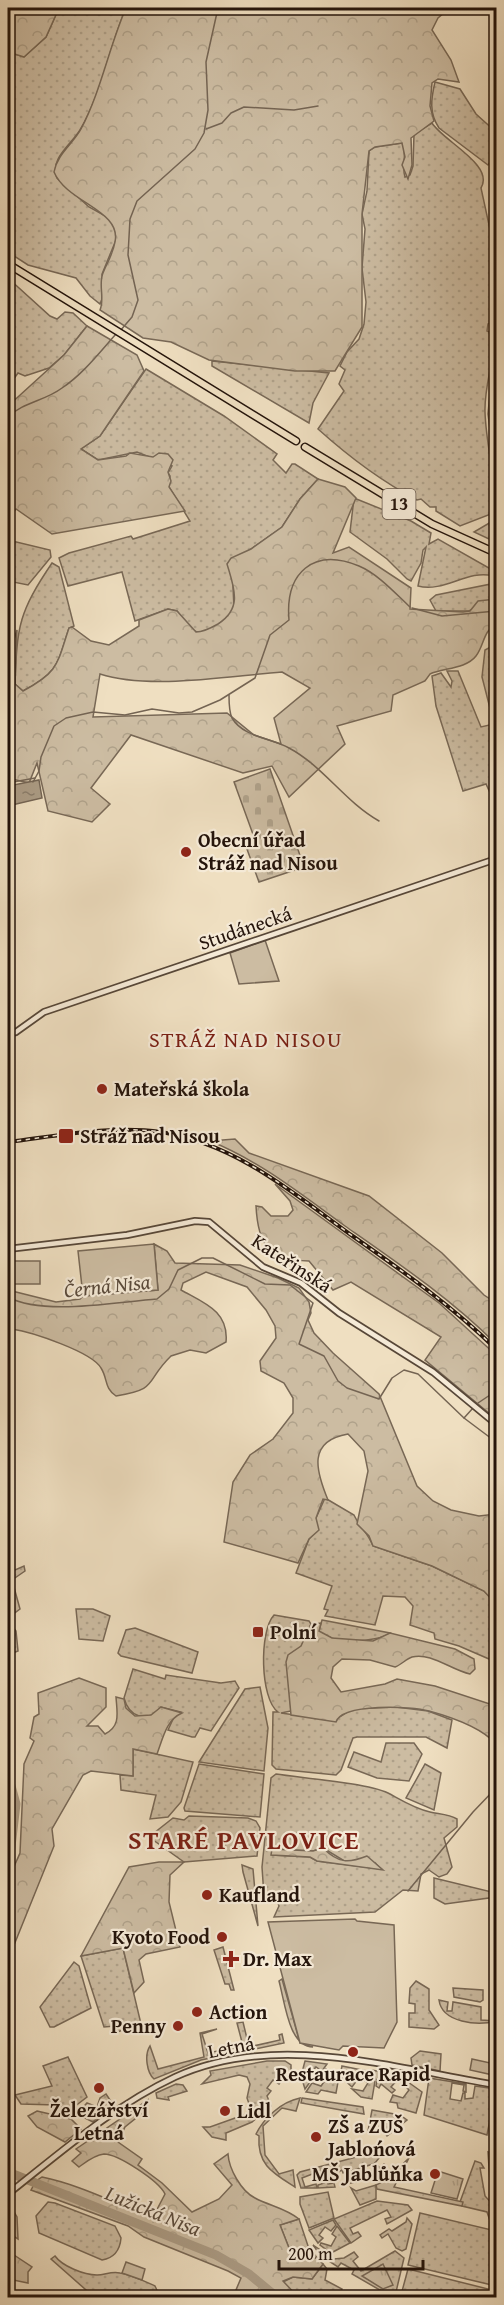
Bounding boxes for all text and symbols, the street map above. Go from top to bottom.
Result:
road number: 13 [382,489,416,519]
place label: Obecní úřad Stráž nad Nisou [198,825,338,877]
marker: Obecní úřad Stráž nad Nisou [179,845,193,859]
street label: Studánecká [194,898,296,957]
district label: STRÁŽ NAD NISOU [149,1023,343,1055]
place label: Mateřská škola [114,1074,250,1103]
marker: Mateřská škola [95,1082,109,1096]
place label: Stráž nad Nisou [80,1121,220,1150]
marker: Stráž nad Nisou [57,1127,75,1145]
street label: Kateřinská [246,1226,339,1300]
water label: Černá Nisa [62,1266,152,1305]
place label: Polní [270,1617,317,1646]
marker: Polní [251,1625,265,1639]
district label: STARÉ PAVLOVICE [128,1820,360,1859]
place label: Kaufland [219,1880,301,1909]
marker: Kaufland [200,1888,214,1902]
place label: Kyoto Food [112,1922,211,1951]
marker: Kyoto Food [215,1930,229,1944]
place label: Dr. Max [243,1944,312,1973]
marker: Dr. Max [224,1952,238,1966]
place label: Action [209,1997,267,2026]
marker: Action [190,2005,204,2019]
place label: Penny [111,2011,167,2040]
marker: Penny [171,2019,185,2033]
street label: Letná [205,2028,257,2065]
marker: Restaurace Rapid [346,2045,360,2059]
place label: Restaurace Rapid [276,2059,431,2088]
marker: Železářství Letná [92,2081,106,2095]
place label: Železářství Letná [50,2095,149,2147]
place label: Lidl [237,2096,271,2125]
marker: Lidl [218,2104,232,2118]
place label: ZŠ a ZUŠ Jablońová [325,2111,416,2163]
marker: ZŠ a ZUŠ Jablońová [309,2130,323,2144]
place label: MŠ Jablůňka [312,2159,424,2188]
marker: MŠ Jablůňka [428,2167,442,2181]
water label: Lužická Nisa [100,2177,206,2244]
scale bar [279,2233,423,2271]
text: 200 m [288,2240,333,2267]

